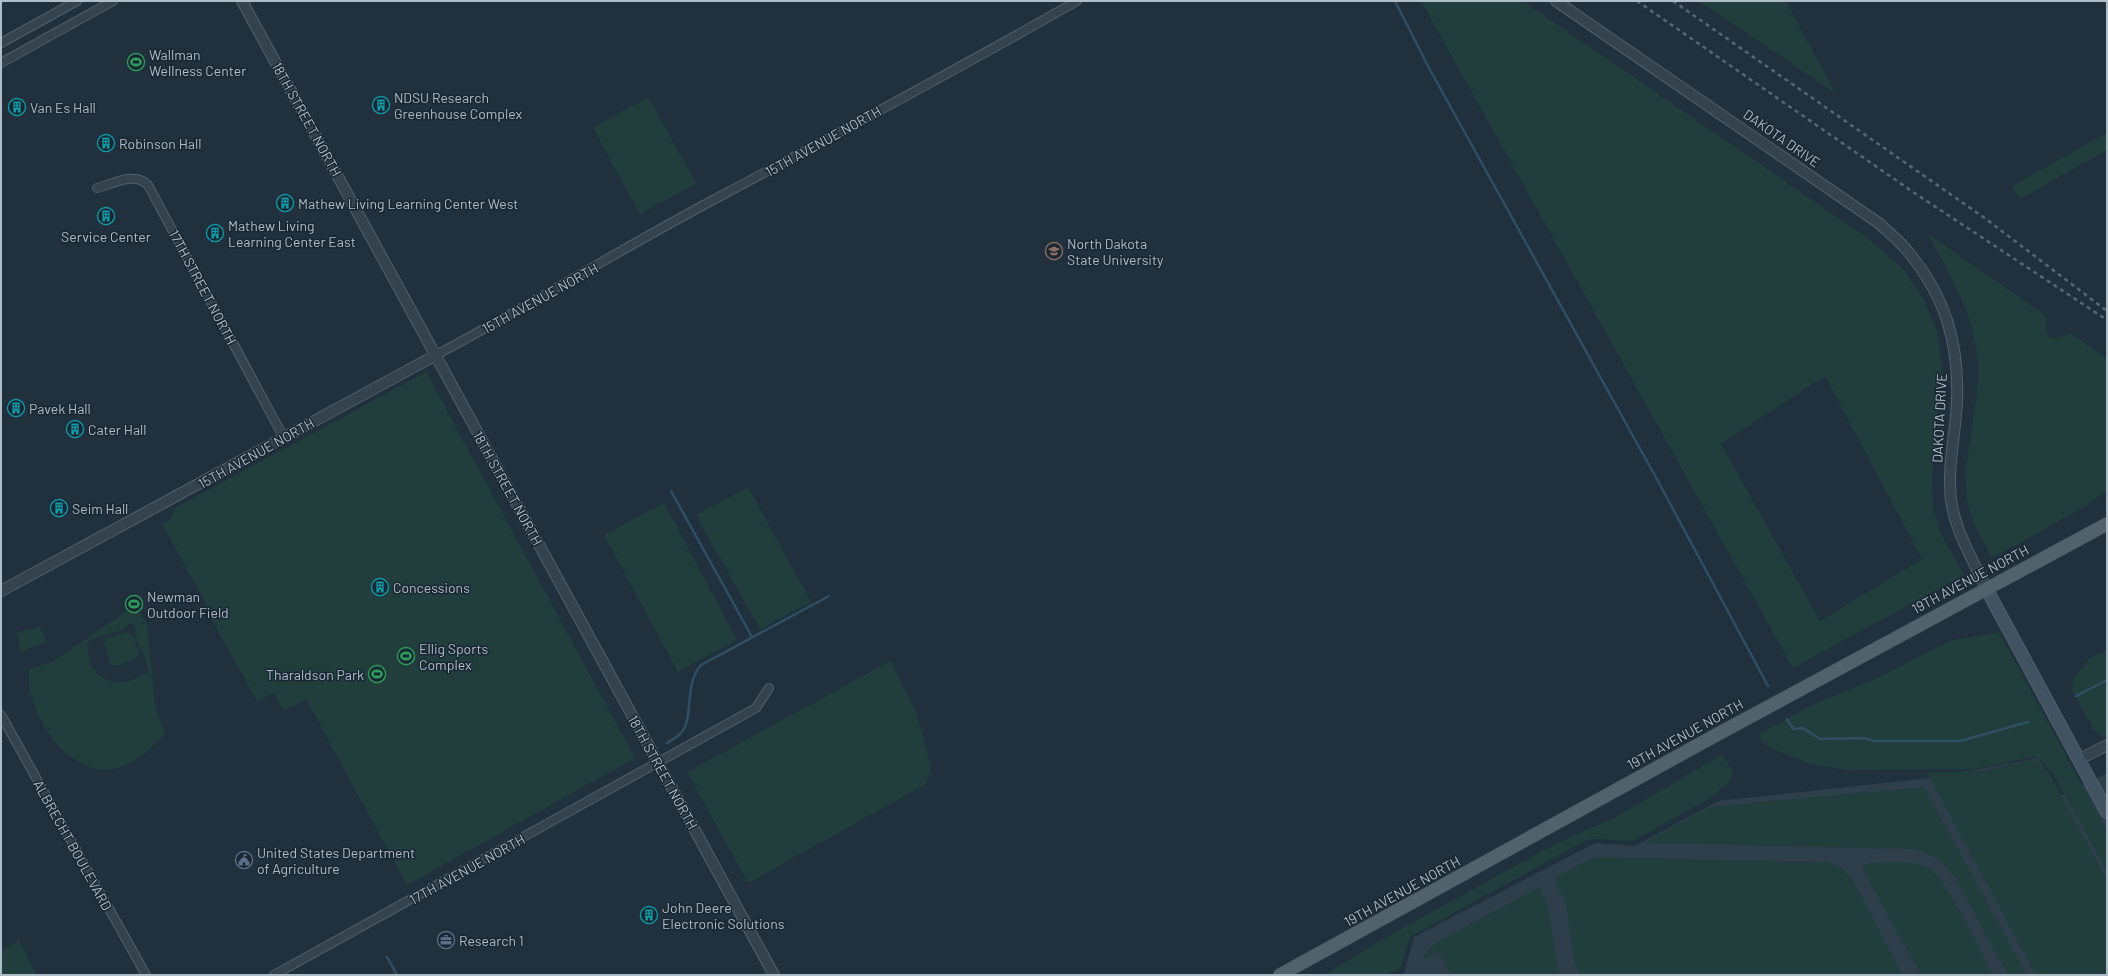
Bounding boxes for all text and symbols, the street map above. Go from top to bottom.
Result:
place label: Wallman Wellness Center [149,46,246,79]
sports icon: Wallman Wellness Center [126,52,146,72]
street label: 18TH STREET NORTH [269,59,345,179]
place label: NDSU Research Greenhouse Complex [394,89,523,122]
building icon: NDSU Research Greenhouse Complex [371,95,391,115]
building icon: Van Es Hall [7,97,27,117]
place label: Van Es Hall [30,99,96,116]
street label: 15TH AVENUE NORTH [762,102,884,180]
street label: DAKOTA DRIVE [1740,105,1824,171]
building icon: Robinson Hall [96,133,116,153]
place label: Robinson Hall [119,135,201,152]
building icon: Mathew Living Learning Center West [275,193,295,213]
place label: Mathew Living Learning Center West [298,195,518,212]
building icon: Service Center [96,206,116,226]
place label: Mathew Living Learning Center East [228,217,356,250]
building icon: Mathew Living Learning Center East [205,223,225,243]
street label: 17TH STREET NORTH [166,227,240,347]
place label: Service Center [61,228,151,245]
place label: North Dakota State University [1067,235,1164,268]
school or university icon: North Dakota State University [1044,241,1064,261]
street label: 15TH AVENUE NORTH [479,259,601,337]
street label: DAKOTA DRIVE [1928,373,1950,463]
building icon: Pavek Hall [6,398,26,418]
place label: Pavek Hall [29,400,91,417]
street label: 15TH AVENUE NORTH [195,414,317,492]
building icon: Cater Hall [65,419,85,439]
place label: Cater Hall [88,421,147,438]
street label: 18TH STREET NORTH [470,428,546,548]
building icon: Seim Hall [49,498,69,518]
place label: Seim Hall [72,500,128,517]
street label: 19TH AVENUE NORTH [1909,541,2031,617]
building icon: Concessions [370,577,390,597]
place label: Concessions [393,579,470,596]
place label: Newman Outdoor Field [147,588,229,621]
sports icon: Newman Outdoor Field [124,594,144,614]
place label: Ellig Sports Complex [419,640,489,673]
sports icon: Ellig Sports Complex [396,646,416,666]
sports icon: Tharaldson Park [367,664,387,684]
place label: Tharaldson Park [266,666,364,683]
street label: 19TH AVENUE NORTH [1624,695,1746,773]
street label: 18TH STREET NORTH [625,712,701,832]
street label: ALBRECHT BOULEVARD [30,777,116,913]
street label: 17TH AVENUE NORTH [406,830,528,908]
place label: United States Department of Agriculture [257,844,415,877]
public building icon: United States Department of Agriculture [234,850,254,870]
street label: 19TH AVENUE NORTH [1341,852,1463,930]
place label: John Deere Electronic Solutions [662,899,785,932]
building icon: John Deere Electronic Solutions [639,905,659,925]
office icon: Research 1 [436,930,456,950]
place label: Research 1 [459,932,524,949]

